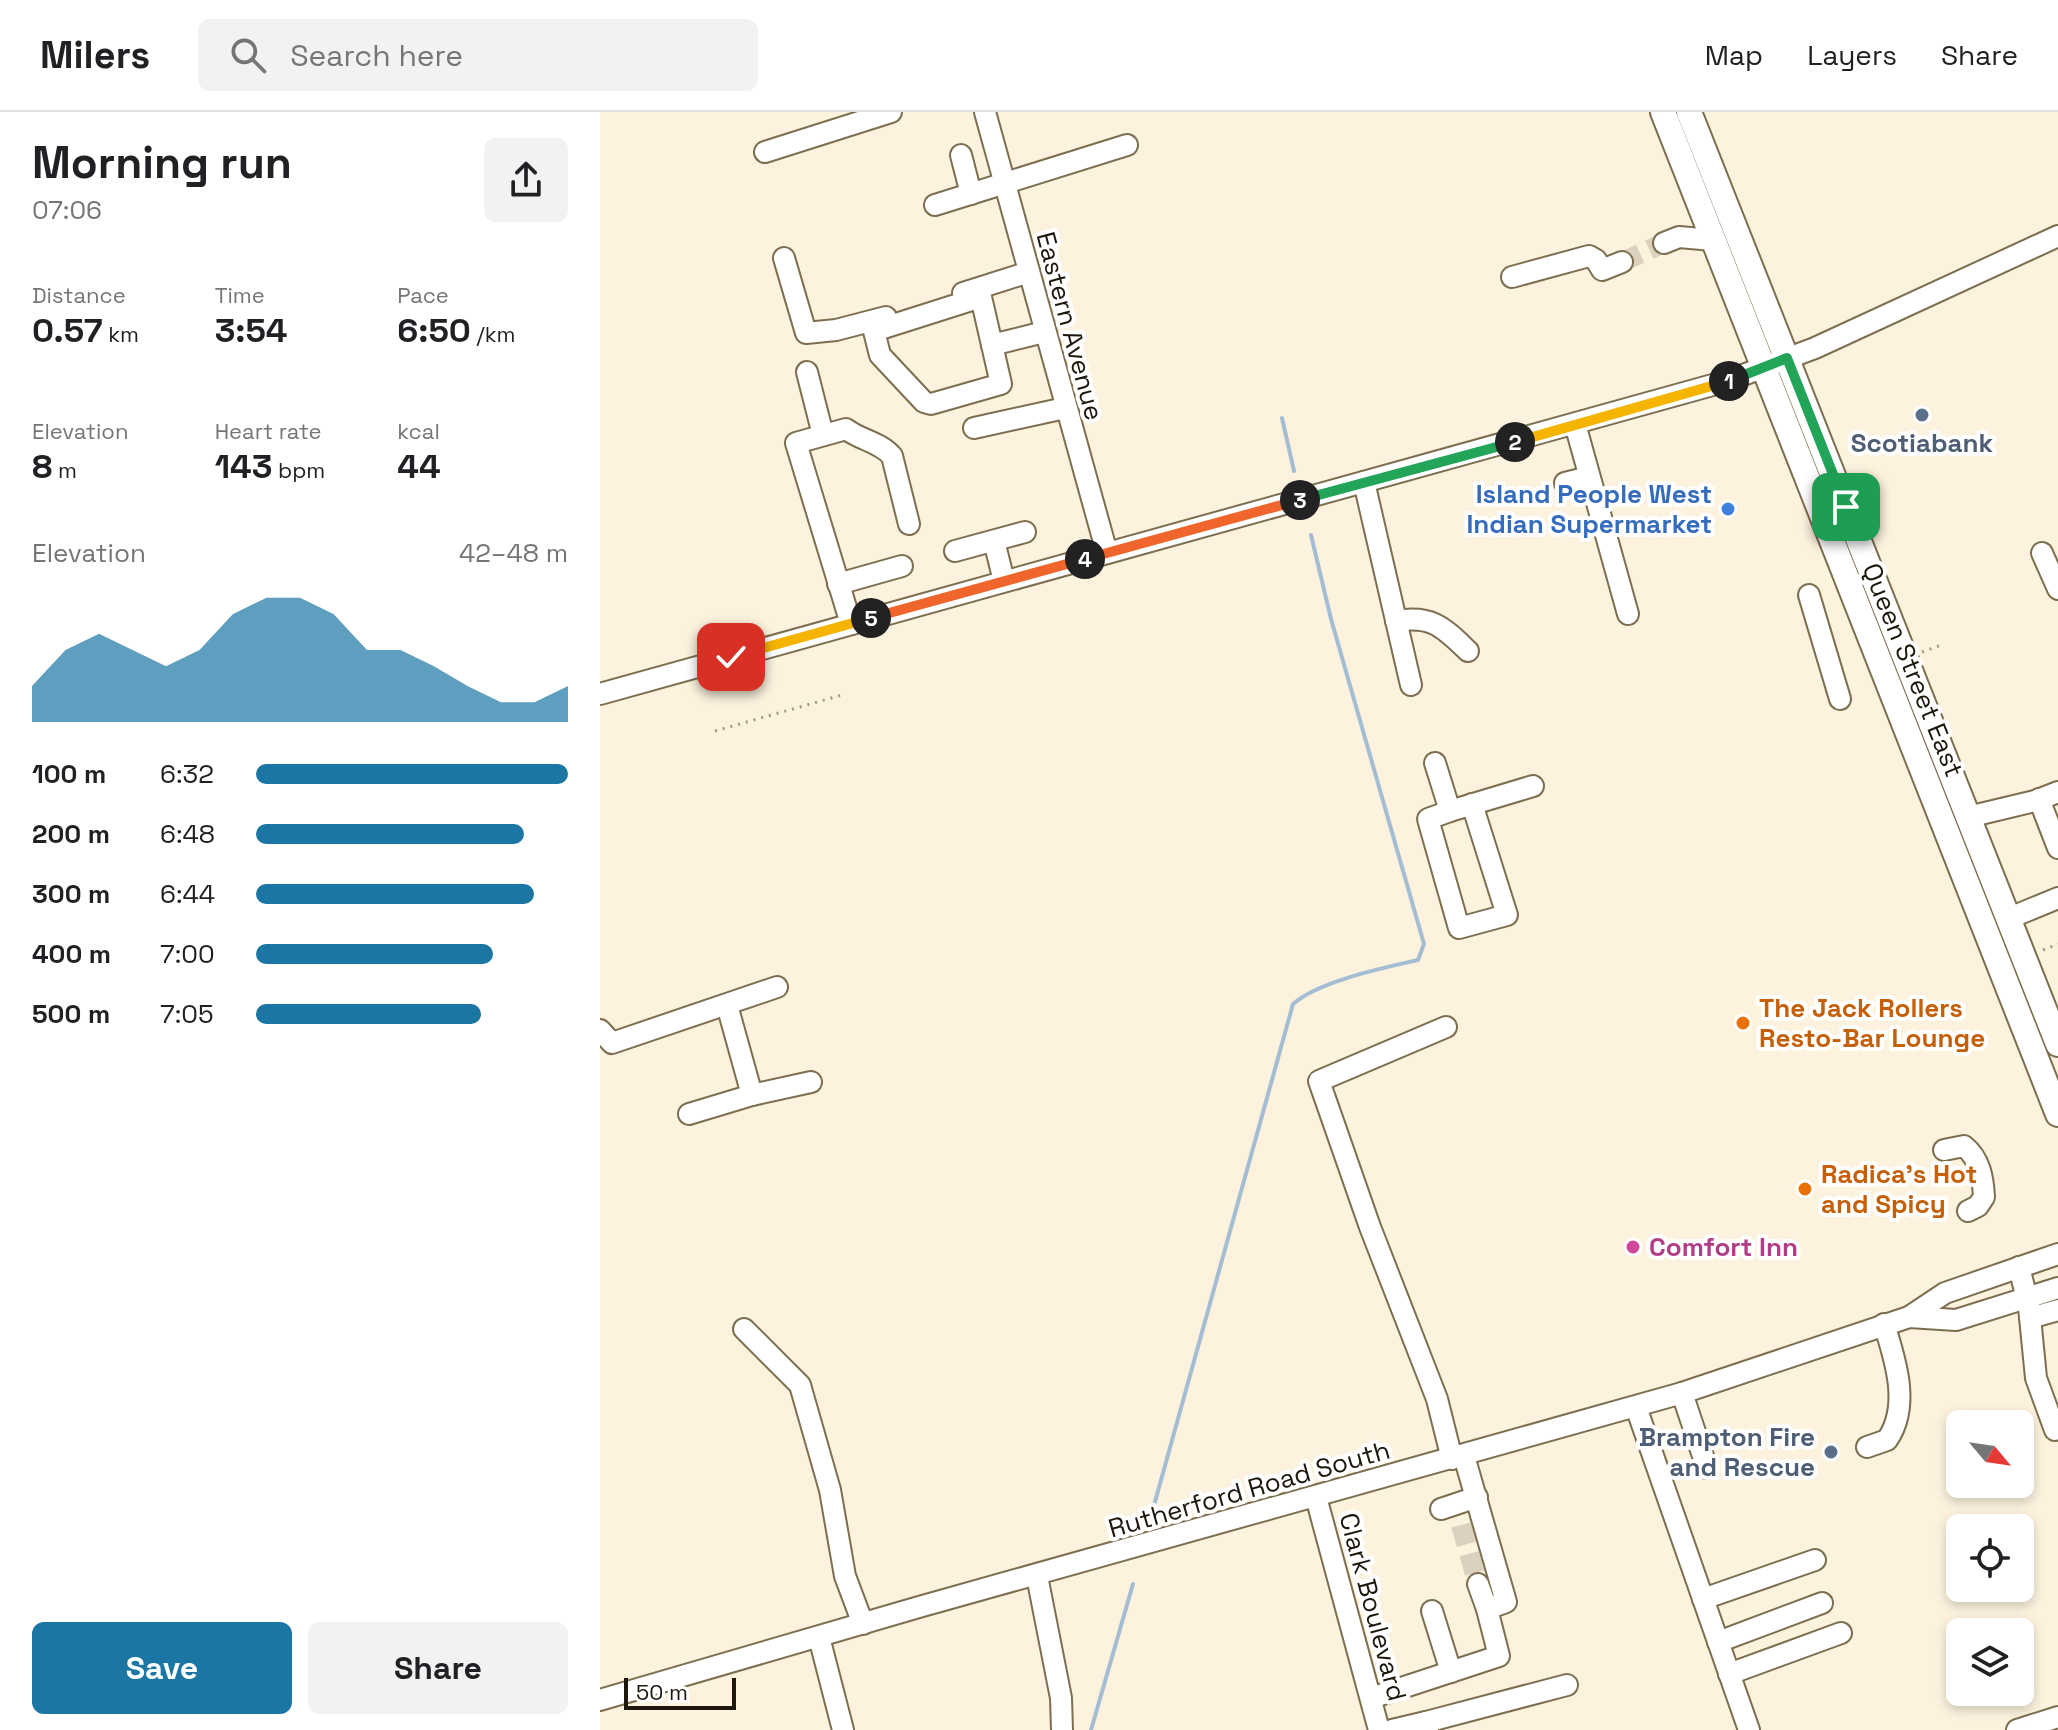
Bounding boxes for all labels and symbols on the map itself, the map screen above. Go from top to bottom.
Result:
street label: Eastern Avenue [1029,228,1111,424]
pin: 1 [1709,361,1749,401]
marker: Scotiabank [1913,406,1931,424]
pin: 2 [1495,422,1535,462]
place label: Scotiabank [1851,426,1994,460]
pin [1812,473,1880,541]
place label: Island People West Indian Supermarket [1466,477,1712,541]
pin: 3 [1280,480,1320,520]
marker: Island People West Indian Supermarket [1719,500,1737,518]
pin: 4 [1065,539,1105,579]
street label: Queen Street East [1855,558,1971,782]
pin: 5 [851,598,891,638]
pin [697,623,765,691]
place label: The Jack Rollers Resto-Bar Lounge [1759,991,1985,1055]
marker: The Jack Rollers Resto-Bar Lounge [1734,1014,1752,1032]
place label: Radica's Hot and Spicy [1821,1157,1977,1221]
marker: Radica's Hot and Spicy [1796,1180,1814,1198]
place label: Comfort Inn [1649,1230,1798,1264]
marker: Comfort Inn [1624,1238,1642,1256]
north arrow [1946,1410,2034,1498]
place label: Brampton Fire and Rescue [1639,1420,1815,1484]
street label: Rutherford Road South [1104,1432,1394,1546]
marker: Brampton Fire and Rescue [1822,1443,1840,1461]
street label: Clark Boulevard [1332,1509,1414,1705]
scale bar [624,1674,736,1710]

